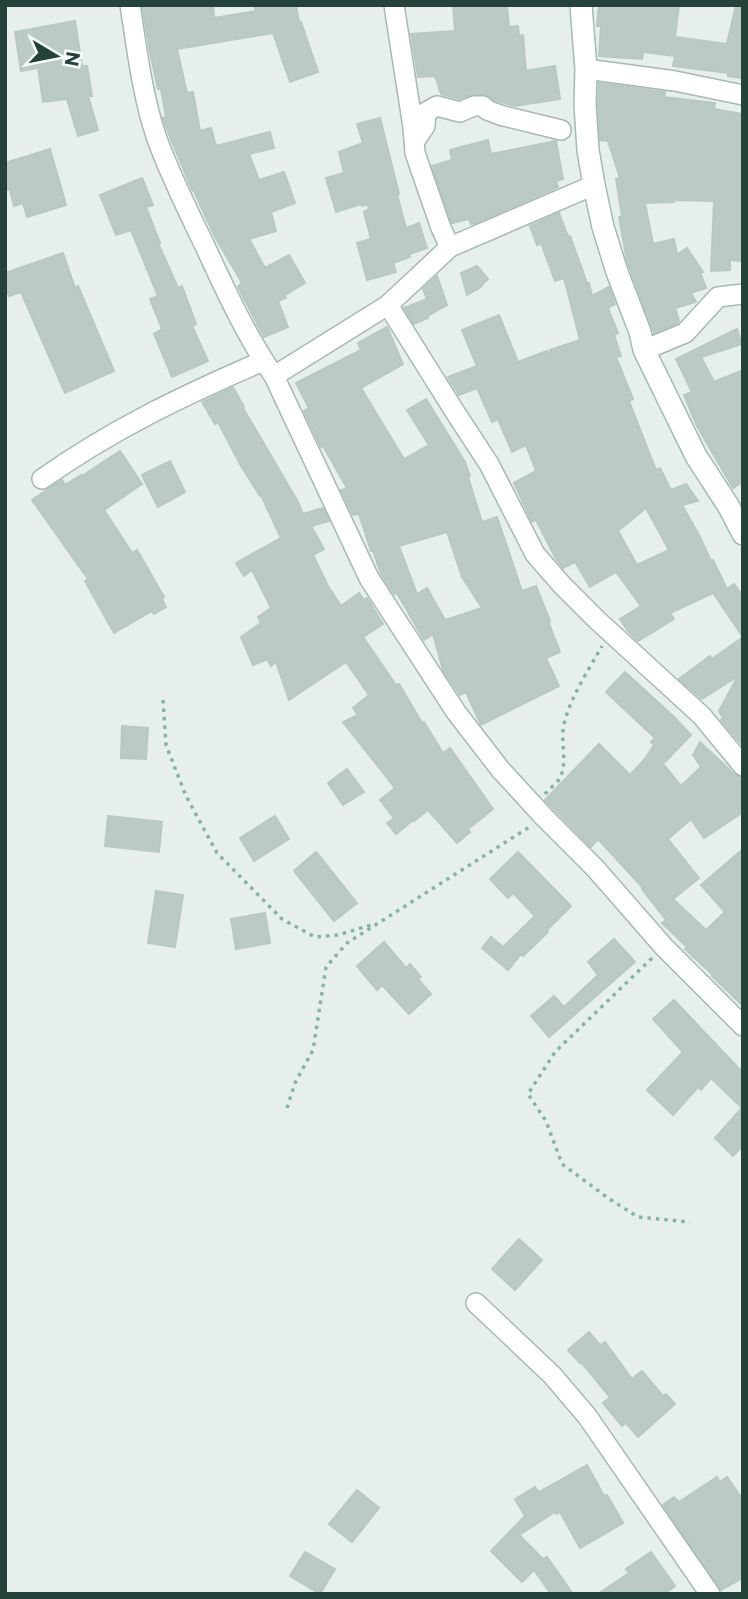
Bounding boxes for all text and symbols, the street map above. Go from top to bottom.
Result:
north arrow [21,21,91,91]
text: N [61,50,86,68]

